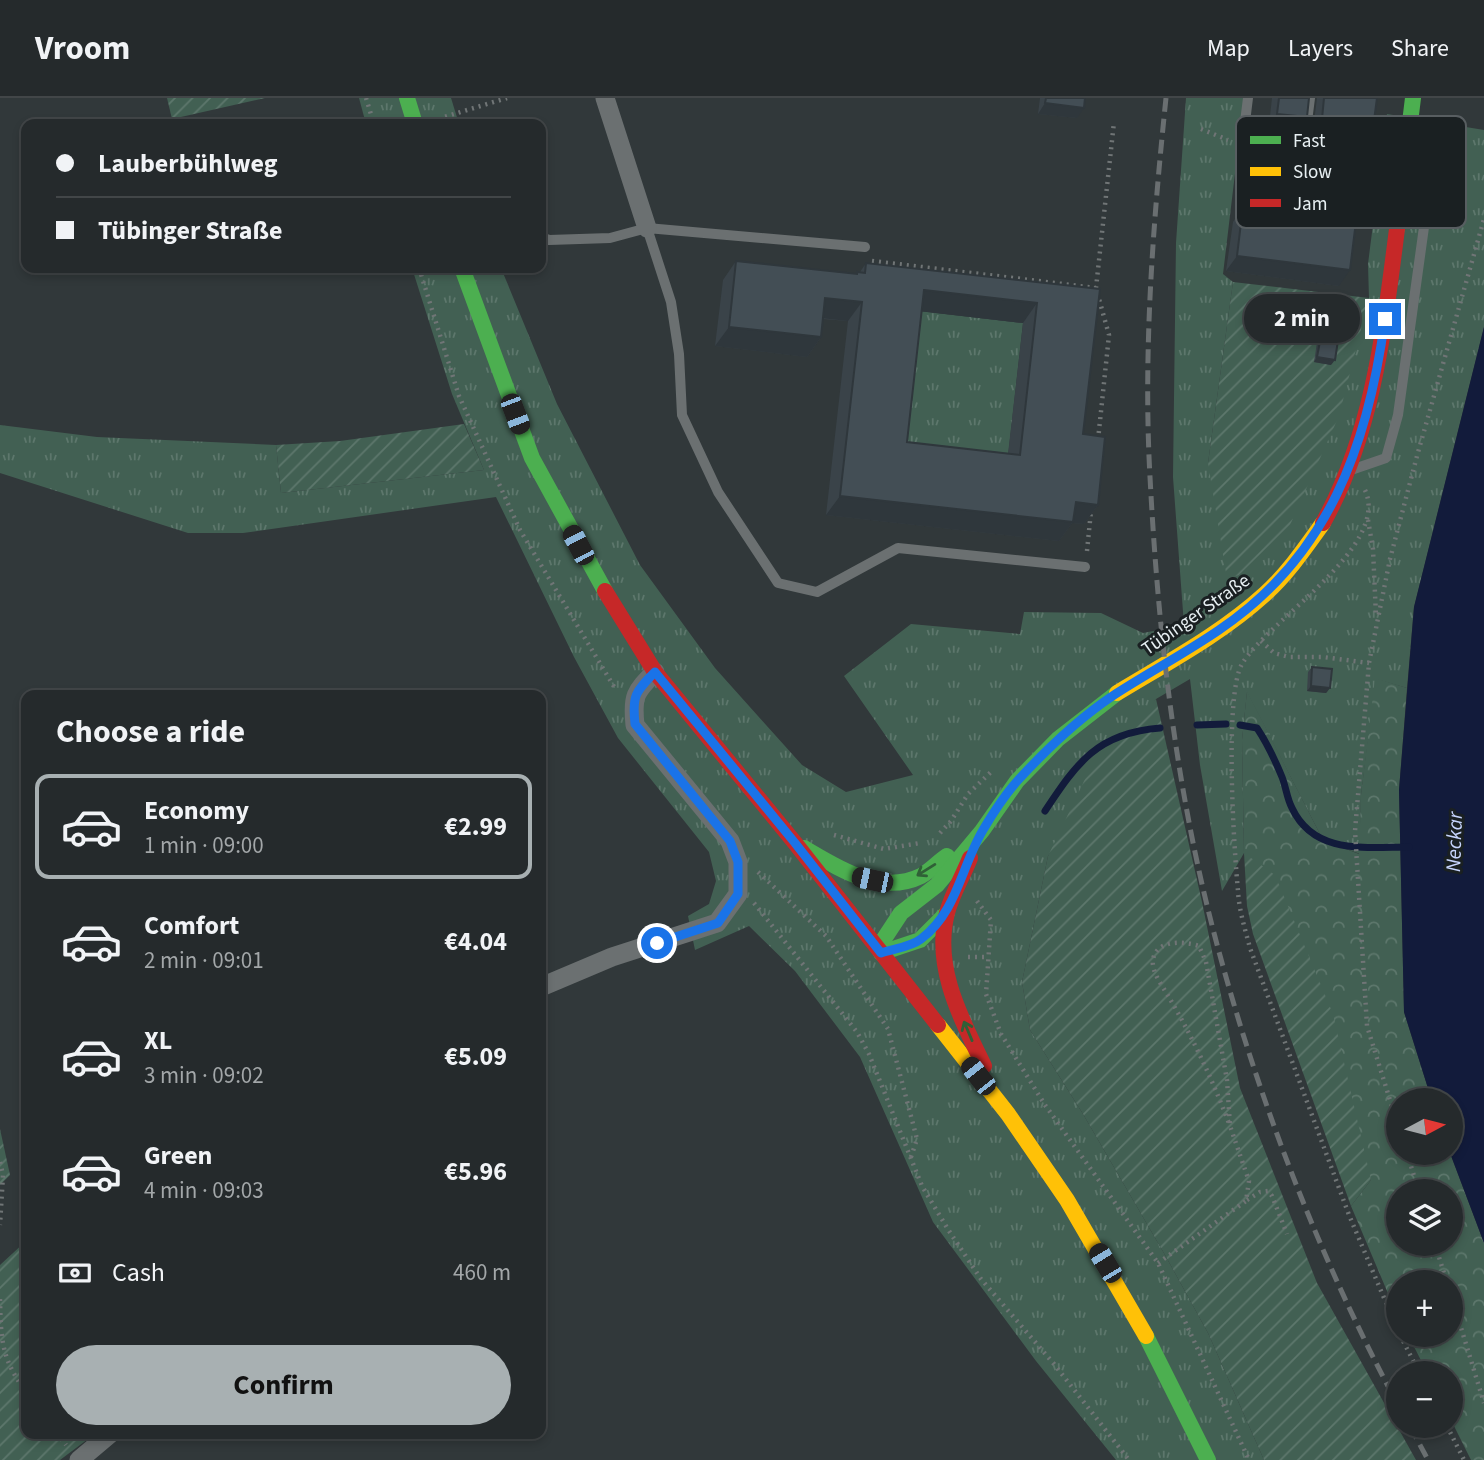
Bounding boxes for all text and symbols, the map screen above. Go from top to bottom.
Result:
text: Vroom [35,25,130,72]
text: Map [1207,31,1250,66]
text: Layers [1288,31,1353,66]
text: Share [1391,31,1449,66]
legend [1236,116,1466,228]
text: Fast [1293,128,1326,155]
text: Lauberbühlweg [98,145,278,182]
text: Slow [1293,159,1332,186]
text: Jam [1293,191,1327,218]
text: Tübinger Straße [98,212,282,249]
callout: 2 min [1245,294,1360,344]
text: 2 min [1274,302,1330,335]
route end [1369,303,1401,335]
car [498,391,533,437]
car [559,522,598,568]
street label: Tübinger Straße [1136,568,1256,662]
text: Choose a ride [56,709,245,755]
text: Economy [144,792,249,829]
icon: car [60,795,123,858]
text: €2.99 [444,808,507,845]
water label: Neckar [1438,811,1470,873]
text: 1 min · 09:00 [144,829,264,862]
one-way arrow [917,864,937,878]
car [850,865,895,895]
text: Comfort [144,907,239,944]
icon: car [60,910,123,973]
text: €4.04 [444,923,507,960]
route start [641,927,673,959]
text: 2 min · 09:01 [144,944,264,977]
one-way arrow [960,1021,973,1042]
text: XL [144,1022,172,1059]
icon: car [60,1025,123,1088]
text: €5.09 [444,1038,507,1075]
car [957,1053,1000,1099]
text: 3 min · 09:02 [144,1059,264,1092]
north arrow [1386,1088,1463,1166]
map controls [1386,1088,1463,1438]
text: Green [144,1137,212,1174]
icon: car [60,1140,123,1203]
text: €5.96 [444,1153,507,1190]
text: 4 min · 09:03 [144,1174,264,1207]
button: layers [1386,1179,1463,1256]
car [1086,1240,1125,1286]
icon: cash [56,1254,94,1292]
text: Cash [112,1254,165,1291]
text: 460 m [453,1256,511,1289]
button: + [1386,1270,1463,1347]
button: Confirm [56,1345,511,1425]
button: − [1386,1361,1463,1438]

